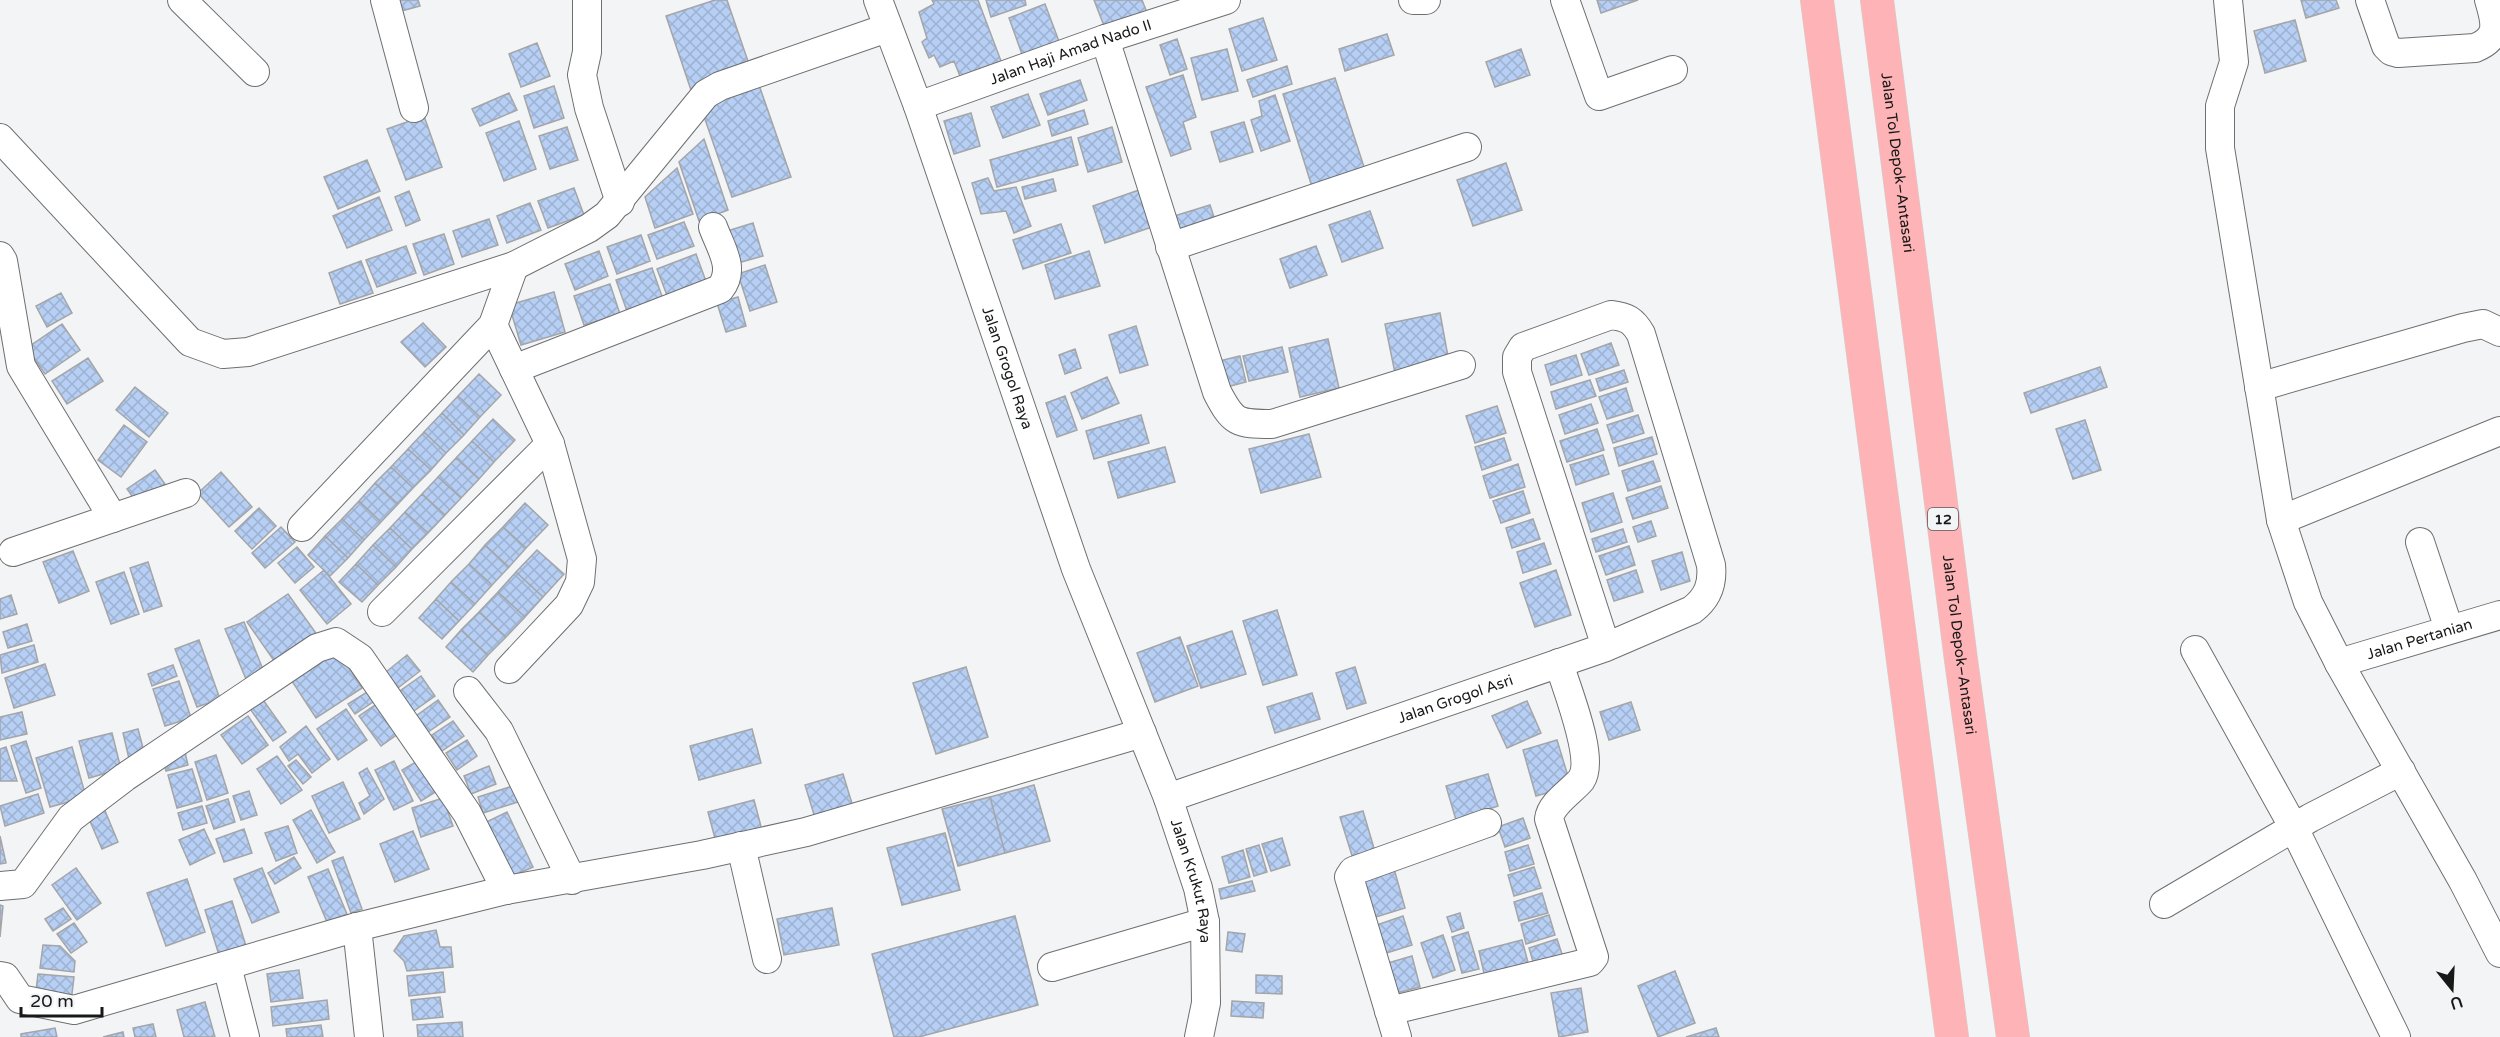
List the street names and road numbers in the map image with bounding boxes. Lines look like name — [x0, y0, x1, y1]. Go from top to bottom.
street label: Jalan Haji Amad Nado II — [987, 16, 1154, 89]
street label: Jalan Tol Depok–Antasari — [1877, 72, 1918, 254]
street label: Jalan Grogol Raya — [978, 304, 1037, 432]
road number: 12 — [1928, 508, 1958, 530]
street label: Jalan Tol Depok–Antasari — [1939, 554, 1980, 736]
street label: Jalan Pertanian — [2364, 615, 2475, 663]
street label: Jalan Grogol Asri — [1395, 671, 1515, 727]
street label: Jalan Krukut Raya — [1167, 817, 1214, 943]

